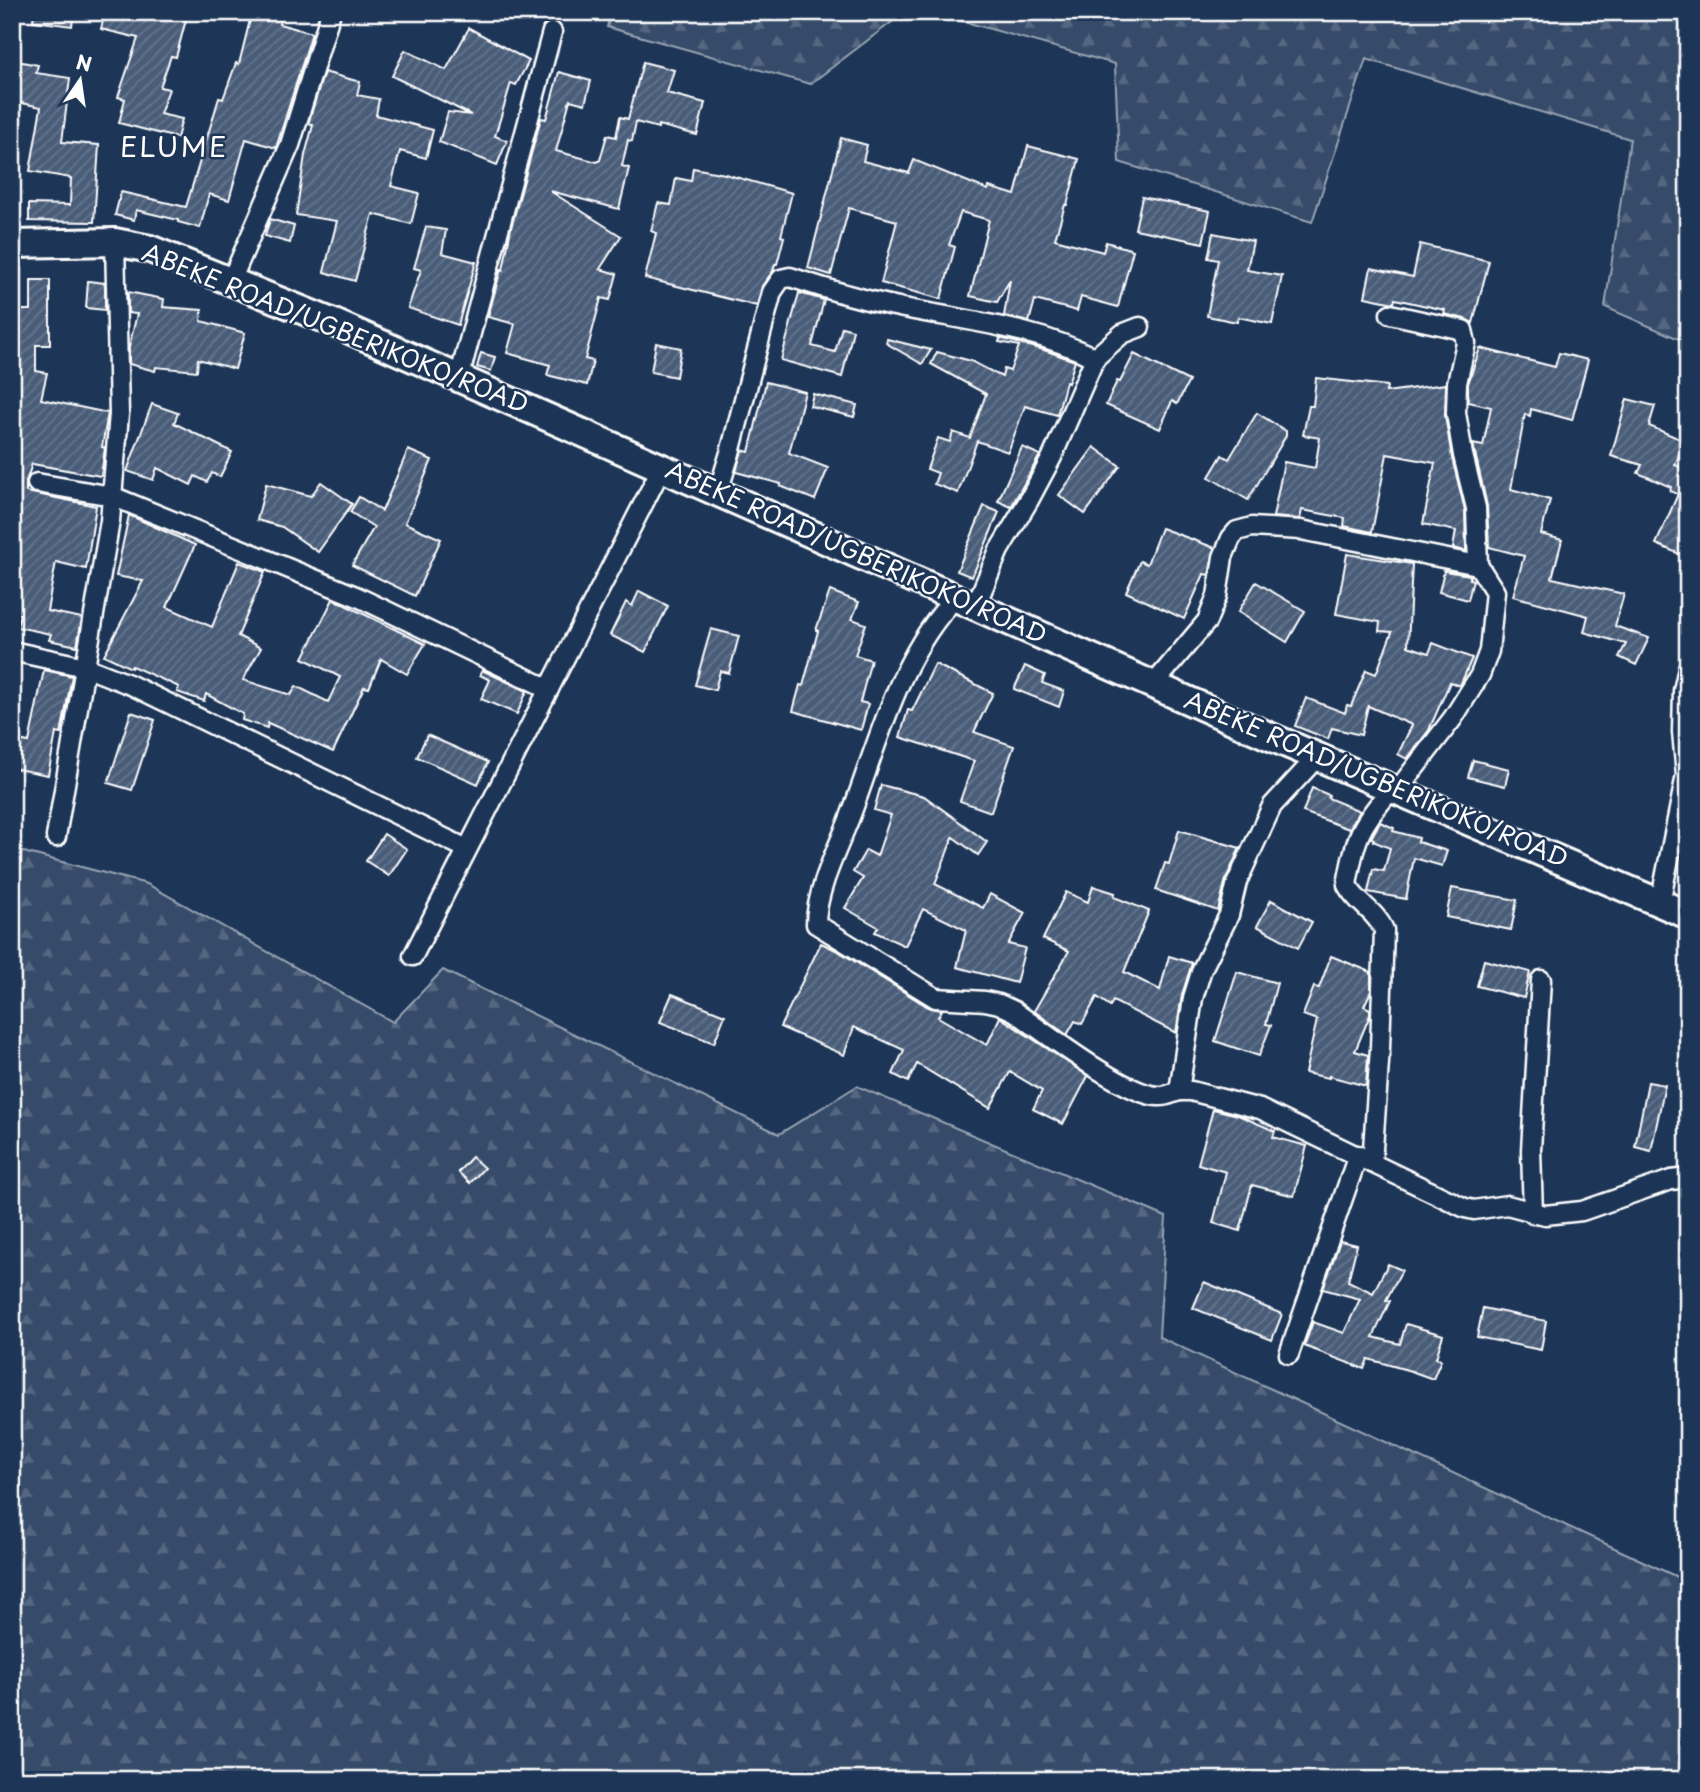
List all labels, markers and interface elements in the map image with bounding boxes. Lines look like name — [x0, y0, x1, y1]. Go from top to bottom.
north arrow — [46, 46, 116, 116]
text: N — [74, 47, 95, 78]
district label: ELUME — [120, 124, 228, 167]
street label: ABEKE ROAD/UGBERIKOKO/ROAD — [137, 233, 534, 421]
street label: ABEKE ROAD/UGBERIKOKO/ROAD — [661, 451, 1053, 652]
street label: ABEKE ROAD/UGBERIKOKO/ROAD — [1179, 681, 1574, 876]

